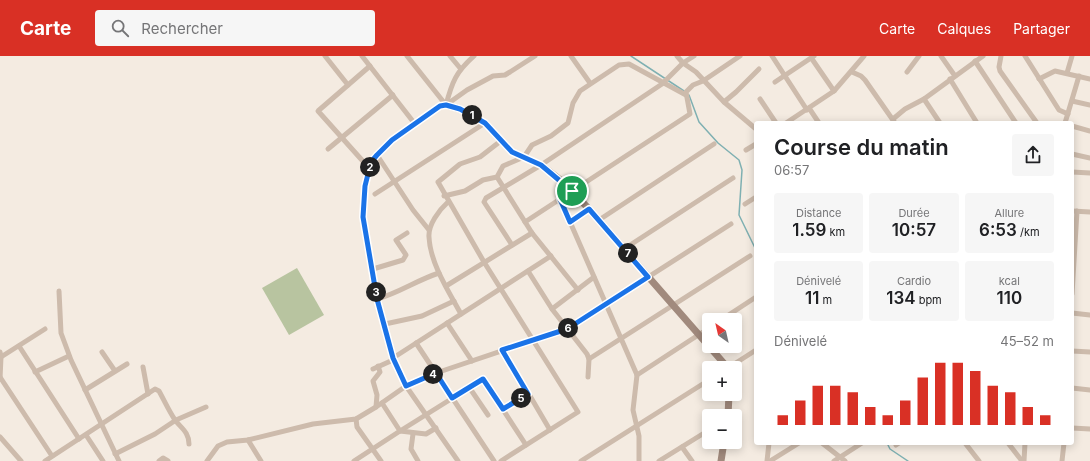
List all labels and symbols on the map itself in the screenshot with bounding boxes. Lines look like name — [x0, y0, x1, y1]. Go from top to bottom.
pin: 1 — [462, 105, 482, 125]
pin: 2 — [360, 157, 380, 177]
pin — [555, 174, 589, 208]
pin: 7 — [618, 243, 638, 263]
pin: 3 — [366, 282, 386, 302]
north arrow — [702, 313, 742, 353]
pin: 6 — [558, 318, 578, 338]
pin: 4 — [423, 364, 443, 384]
pin: 5 — [511, 388, 531, 408]

